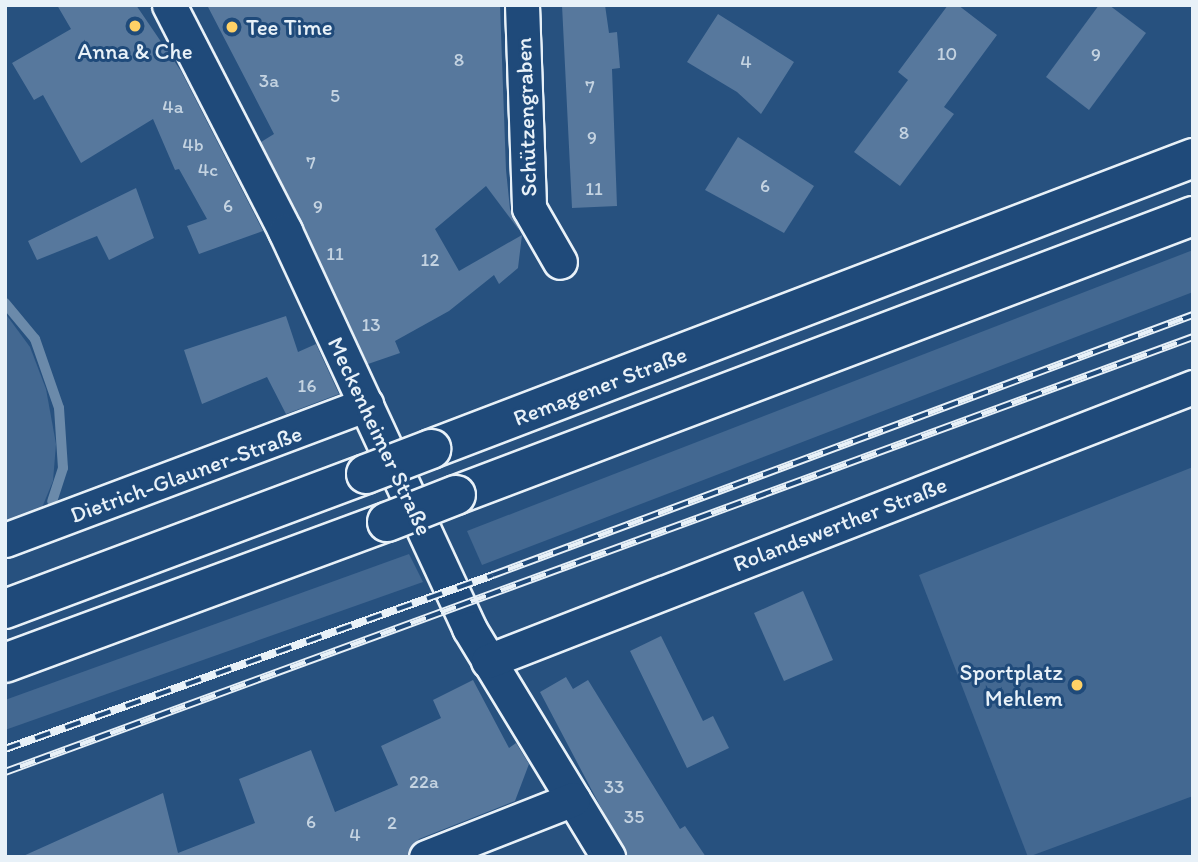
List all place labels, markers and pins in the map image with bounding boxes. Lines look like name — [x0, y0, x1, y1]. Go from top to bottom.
place label: Tee Time — [246, 13, 333, 41]
marker: Anna & Che — [127, 18, 143, 34]
marker: Tee Time — [224, 19, 240, 35]
place label: Anna & Che — [77, 37, 193, 65]
place label: Sportplatz Mehlem — [960, 658, 1063, 712]
marker: Sportplatz Mehlem — [1069, 677, 1085, 693]

